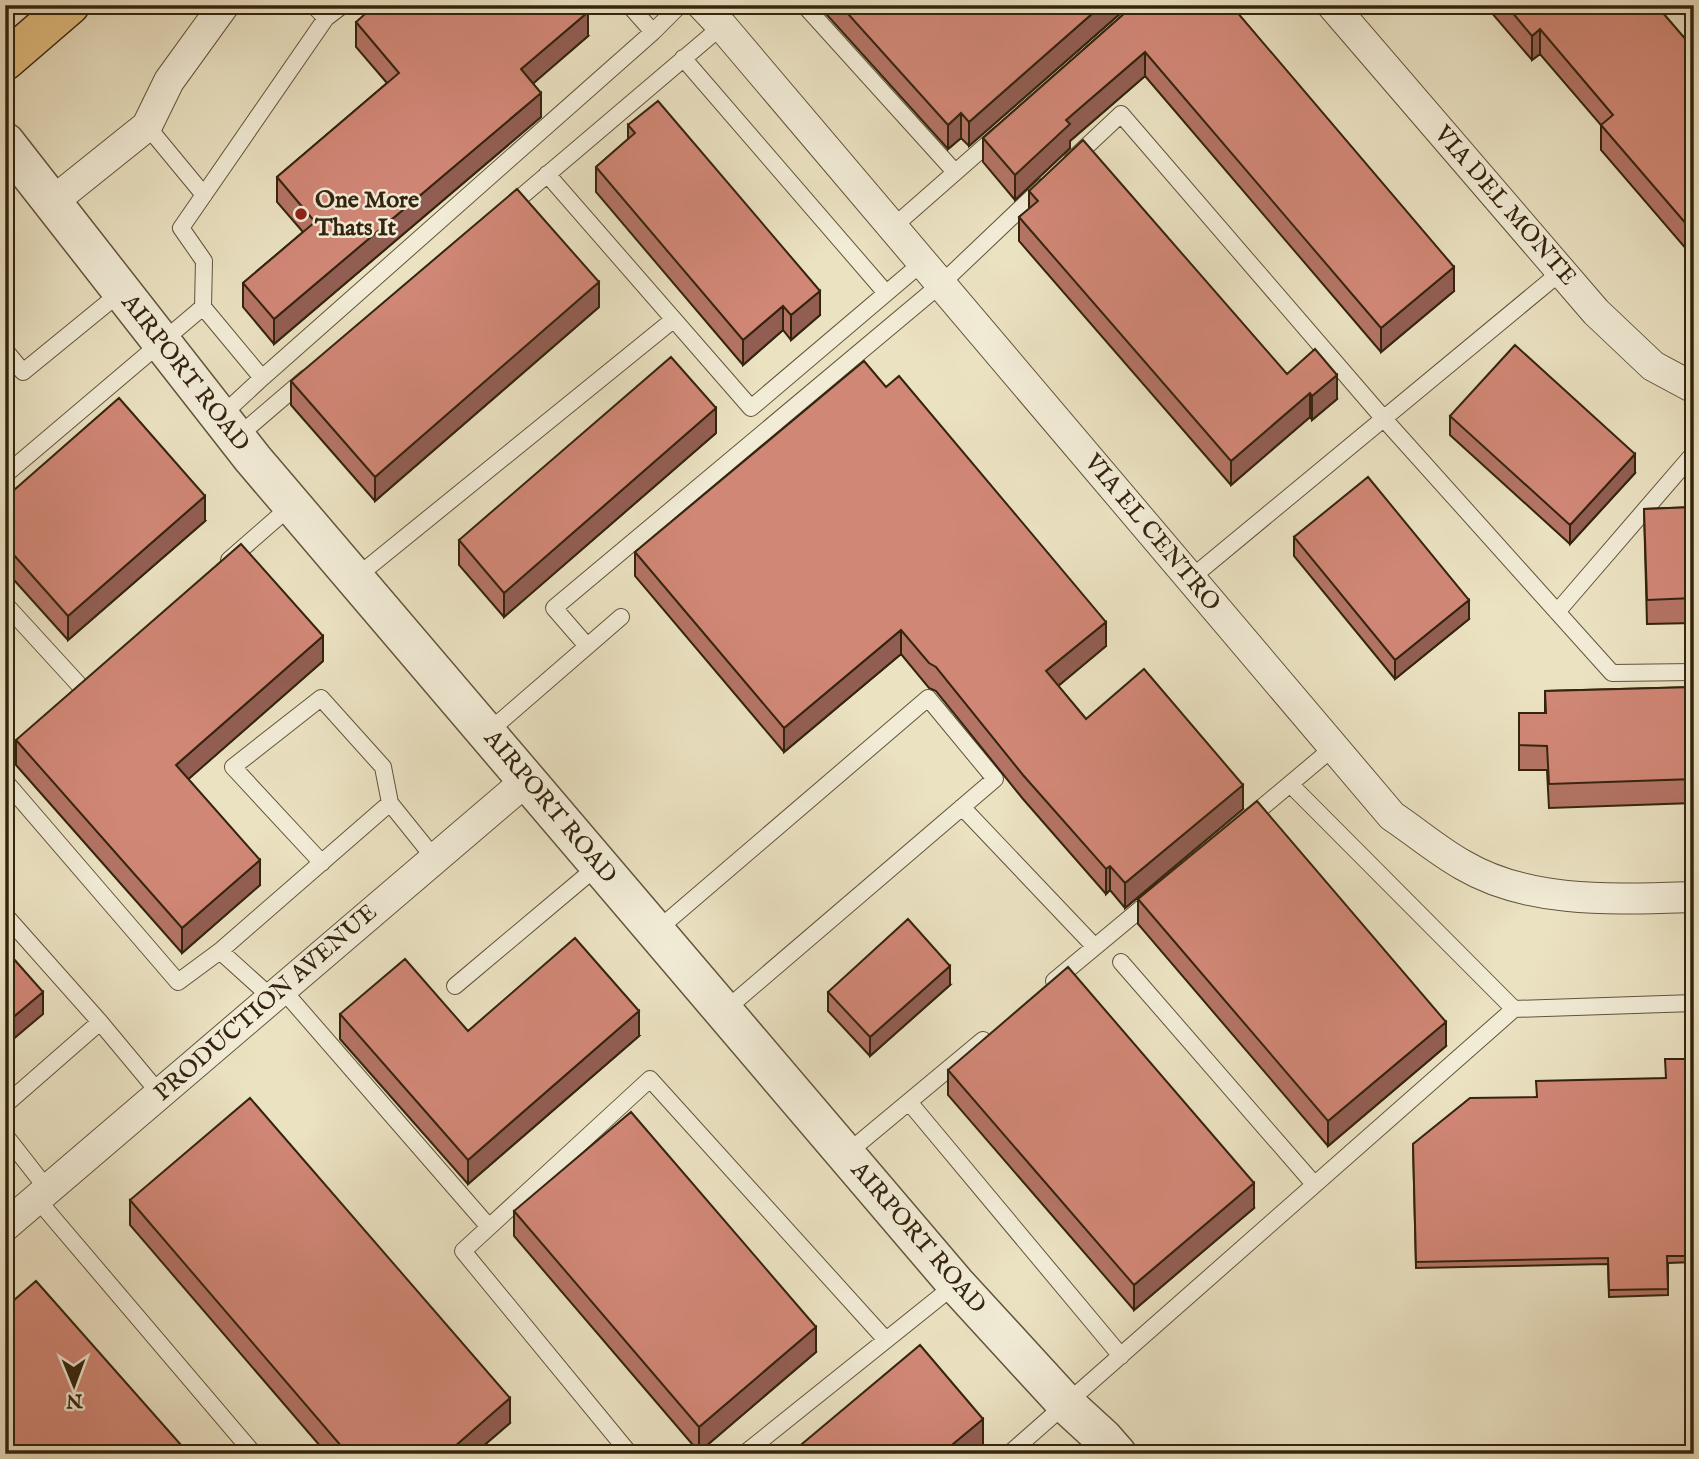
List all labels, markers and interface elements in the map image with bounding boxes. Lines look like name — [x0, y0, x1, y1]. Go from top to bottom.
street label: VIA DEL MONTE — [1426, 119, 1583, 292]
place label: One More Thats It — [314, 185, 419, 244]
marker: One More Thats It — [293, 206, 309, 222]
street label: AIRPORT ROAD — [113, 287, 256, 458]
street label: VIA EL CENTRO — [1076, 447, 1227, 618]
street label: AIRPORT ROAD — [476, 723, 623, 890]
street label: PRODUCTION AVENUE — [148, 898, 384, 1108]
street label: AIRPORT ROAD — [843, 1155, 992, 1320]
north arrow — [38, 1350, 108, 1420]
text: N — [65, 1388, 84, 1412]

